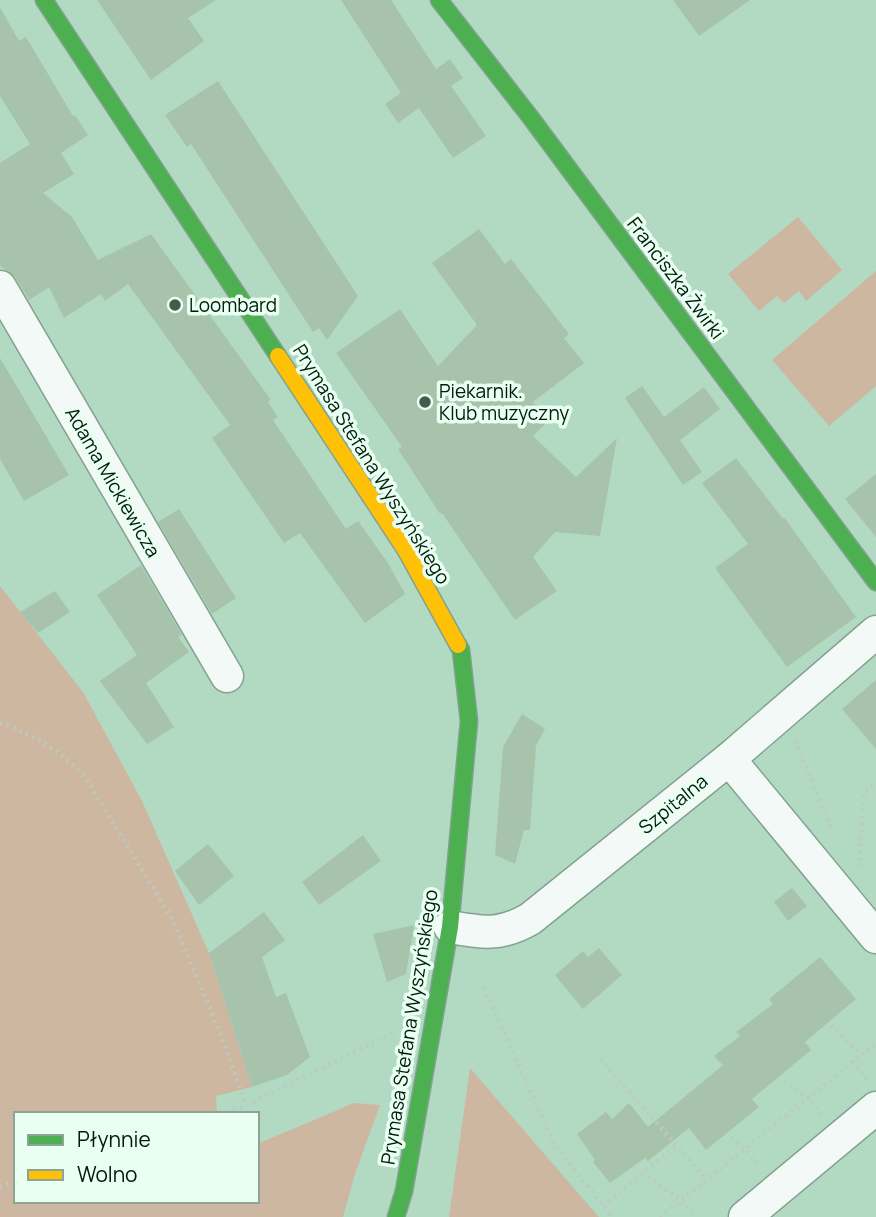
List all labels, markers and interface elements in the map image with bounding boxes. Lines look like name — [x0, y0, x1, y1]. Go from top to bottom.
street label: Franciszka Żwirki — [622, 212, 730, 344]
place label: Loombard — [189, 292, 277, 318]
marker: Loombard — [167, 297, 183, 313]
street label: Prymasa Stefana Wyszyńskiego — [287, 339, 457, 589]
place label: Piekarnik. Klub muzyczny — [439, 378, 569, 426]
marker: Piekarnik. Klub muzyczny — [417, 394, 433, 410]
street label: Adama Mickiewicza — [59, 402, 167, 562]
street label: Szpitalna — [633, 768, 713, 840]
street label: Prymasa Stefana Wyszyńskiego — [374, 888, 444, 1166]
legend — [14, 1112, 259, 1203]
text: Płynnie — [77, 1125, 151, 1153]
text: Wolno — [77, 1160, 138, 1188]

